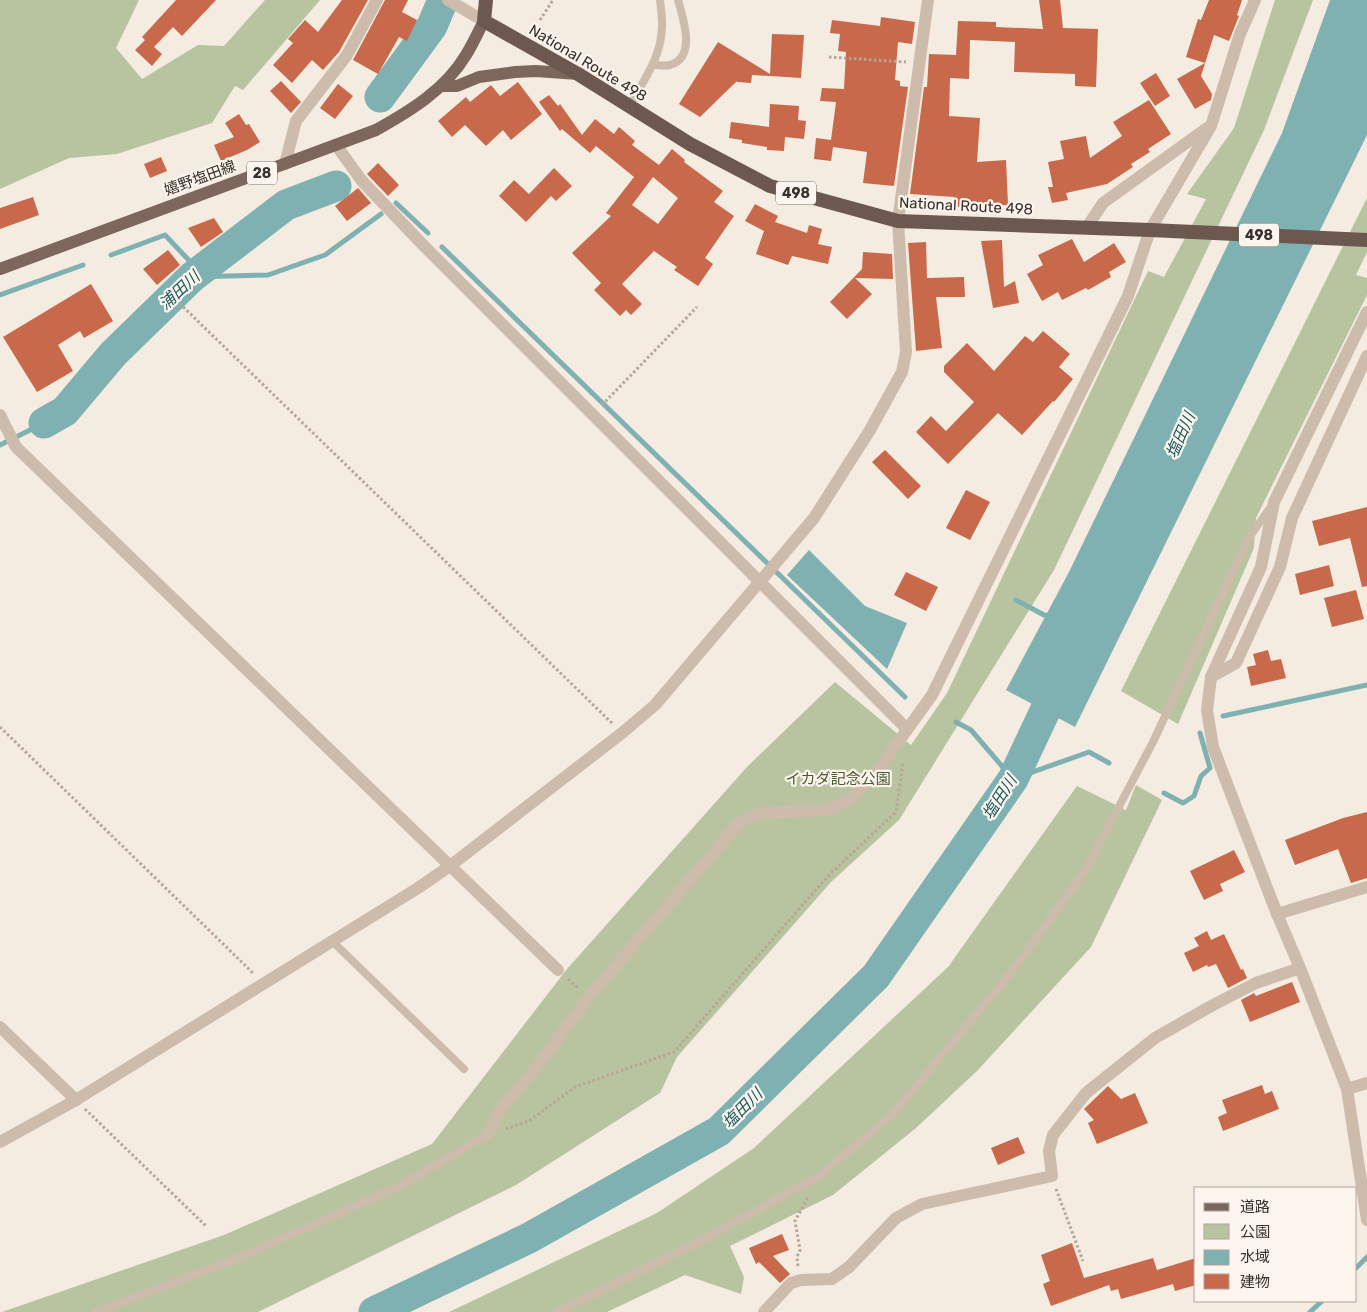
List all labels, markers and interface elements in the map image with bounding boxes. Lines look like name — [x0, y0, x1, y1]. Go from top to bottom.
street label: National Route 498 — [526, 21, 650, 105]
street label: 嬉野塩田線 — [162, 157, 238, 199]
road number: 28 — [247, 162, 277, 184]
road number: 498 — [776, 182, 816, 204]
street label: National Route 498 — [898, 193, 1034, 219]
road number: 498 — [1239, 224, 1279, 246]
water label: 浦田川 — [155, 266, 205, 314]
water label: 塩田川 — [1162, 408, 1200, 461]
park label: イカダ記念公園 — [785, 770, 891, 788]
water label: 塩田川 — [978, 770, 1022, 823]
water label: 塩田川 — [719, 1083, 767, 1132]
legend — [1194, 1187, 1357, 1302]
text: 道路 — [1240, 1198, 1270, 1216]
text: 公園 — [1240, 1223, 1270, 1241]
text: 水域 — [1240, 1248, 1270, 1266]
text: 建物 — [1240, 1273, 1270, 1291]

